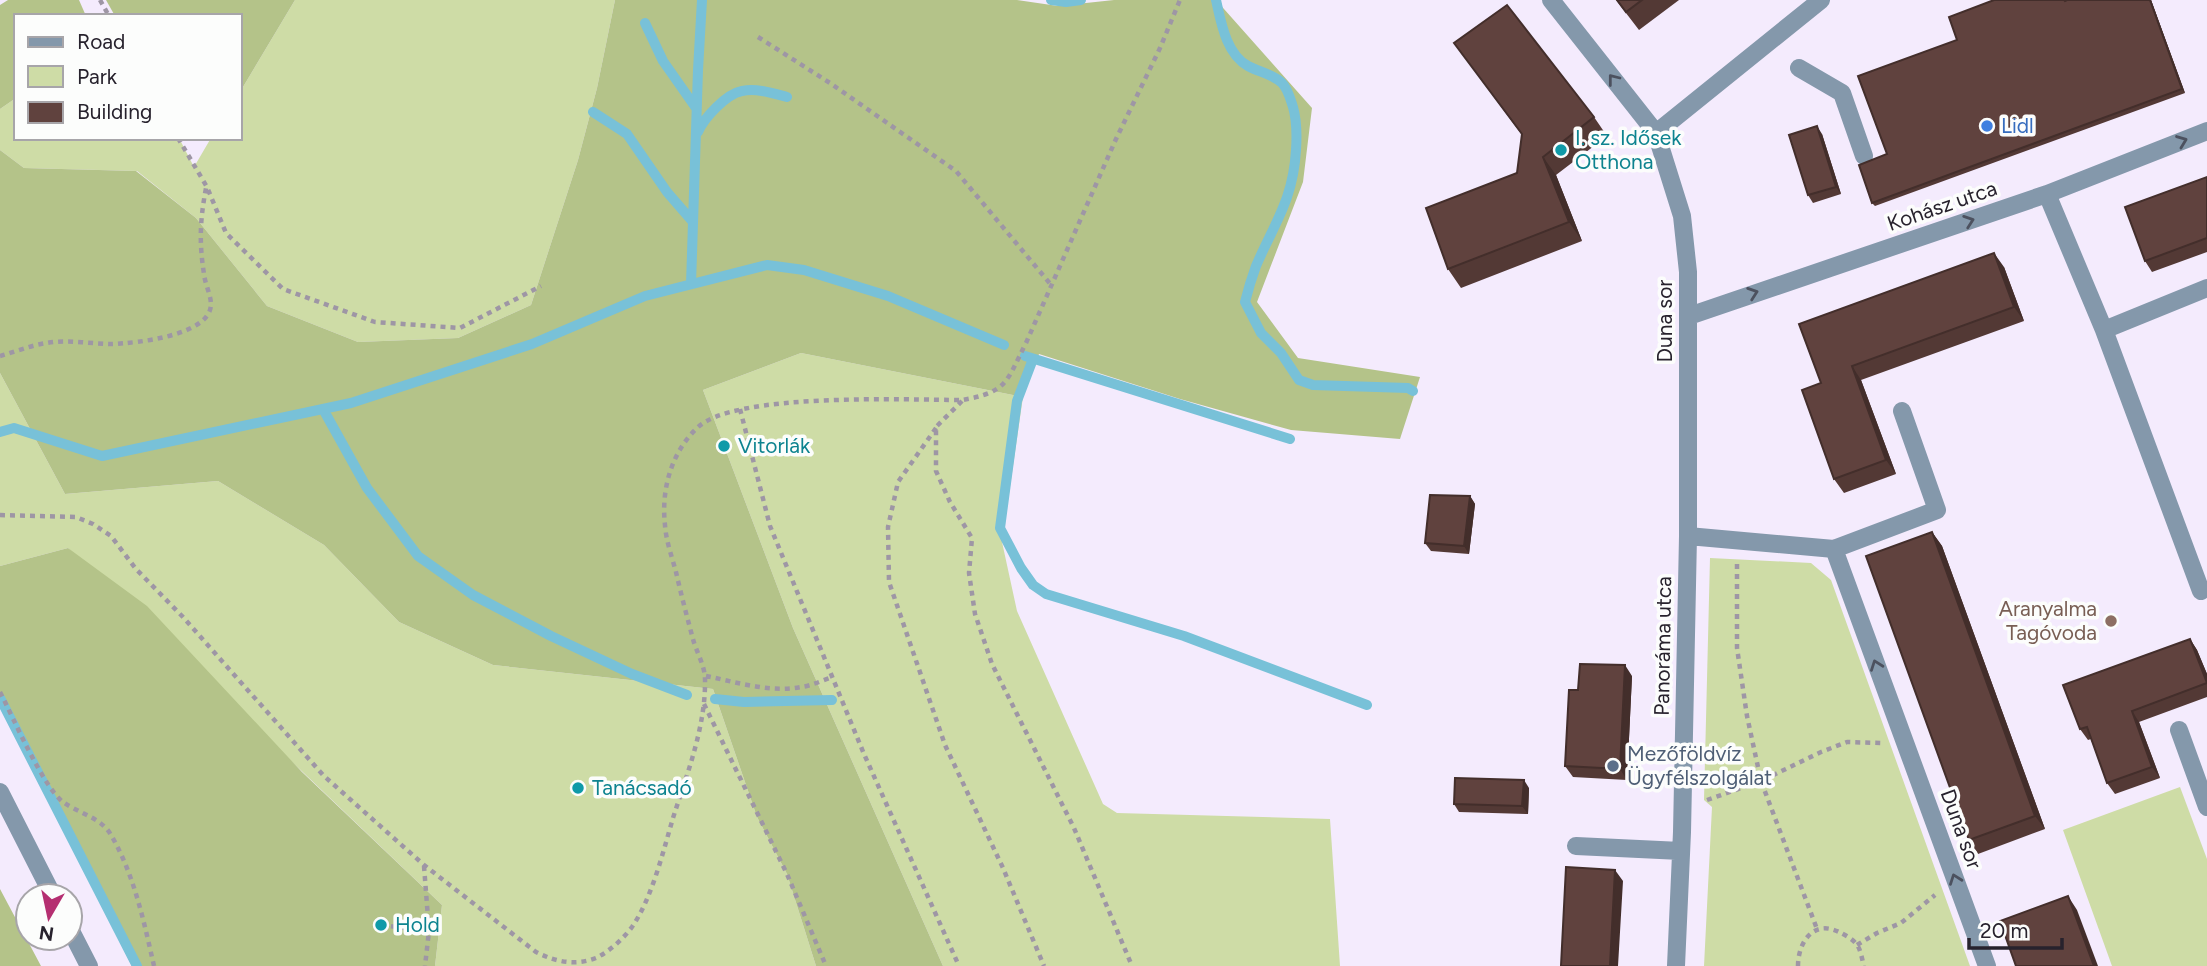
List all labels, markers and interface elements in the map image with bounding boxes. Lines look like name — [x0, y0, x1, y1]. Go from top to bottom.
legend — [14, 14, 242, 140]
text: Road — [77, 29, 125, 54]
text: Park — [77, 64, 118, 89]
one-way arrow — [1609, 75, 1622, 87]
text: Building — [77, 99, 152, 124]
place label: Lidl — [2001, 113, 2034, 138]
marker: Lidl — [1979, 118, 1995, 134]
place label: I. sz. Idősek Otthona — [1575, 125, 1682, 174]
one-way arrow — [2175, 136, 2187, 150]
marker: I. sz. Idősek Otthona — [1553, 142, 1569, 158]
street label: Kohász utca — [1884, 175, 2000, 236]
one-way arrow — [1962, 215, 1974, 229]
street label: Duna sor — [1652, 280, 1677, 362]
one-way arrow — [1747, 287, 1759, 302]
place label: Vitorlák — [738, 433, 811, 458]
marker: Vitorlák — [716, 438, 732, 454]
street label: Panoráma utca — [1649, 576, 1676, 716]
place label: Aranyalma Tagóvoda — [1999, 596, 2097, 645]
marker: Aranyalma Tagóvoda — [2103, 613, 2119, 629]
one-way arrow — [1871, 660, 1885, 672]
place label: Mezőföldvíz Ügyfélszolgálat — [1627, 741, 1772, 790]
marker: Mezőföldvíz Ügyfélszolgálat — [1605, 758, 1621, 774]
place label: Tanácsadó — [592, 775, 692, 800]
marker: Tanácsadó — [570, 780, 586, 796]
street label: Duna sor — [1936, 786, 1987, 872]
one-way arrow — [1949, 873, 1963, 885]
north arrow — [14, 882, 84, 952]
scale bar — [1969, 906, 2062, 950]
place label: Hold — [395, 912, 440, 937]
marker: Hold — [373, 917, 389, 933]
text: 20 m — [1980, 918, 2028, 943]
text: N — [37, 921, 55, 946]

